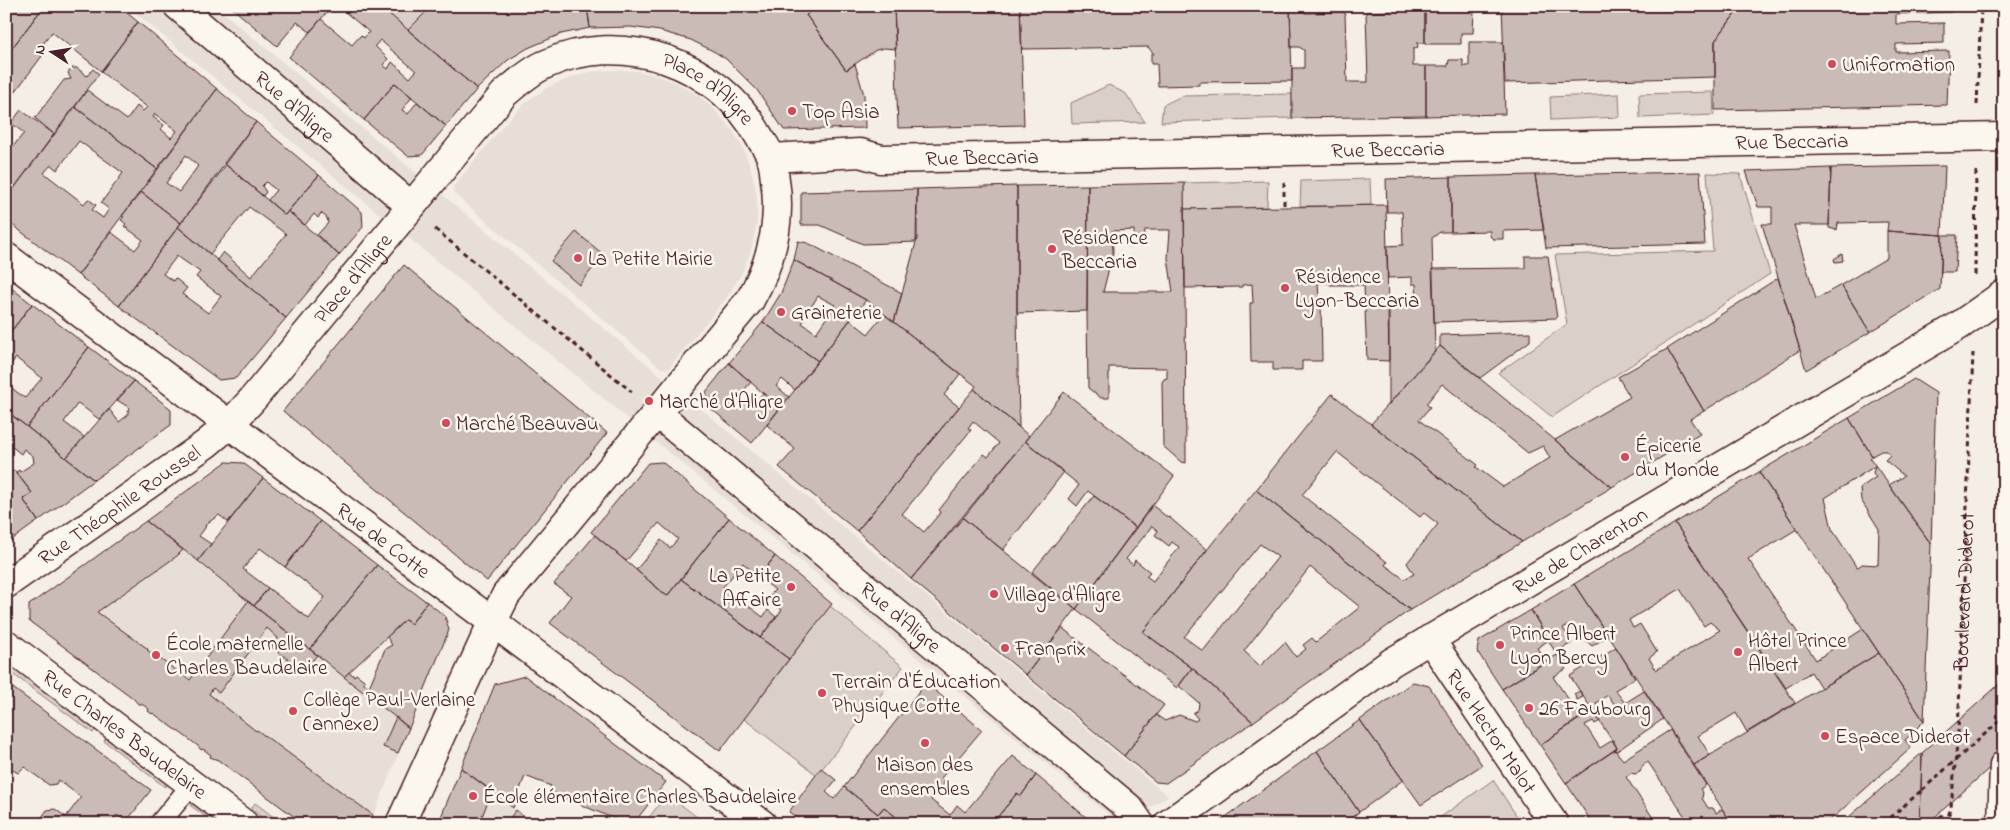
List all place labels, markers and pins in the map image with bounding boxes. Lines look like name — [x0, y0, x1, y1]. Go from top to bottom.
place label: Uniformation — [1842, 51, 1955, 81]
marker: Uniformation — [1826, 58, 1838, 70]
place label: Top Asia — [802, 98, 880, 128]
marker: Top Asia — [786, 105, 798, 117]
place label: Résidence Beccaria — [1061, 224, 1148, 278]
marker: Résidence Beccaria — [1046, 243, 1058, 255]
place label: La Petite Mairie — [588, 245, 713, 275]
marker: La Petite Mairie — [572, 252, 584, 264]
place label: Résidence Lyon-Beccaria — [1295, 263, 1419, 319]
marker: Résidence Lyon-Beccaria — [1279, 282, 1291, 294]
place label: Graineterie — [791, 299, 882, 329]
marker: Graineterie — [775, 306, 787, 318]
place label: Marché d'Aligre — [659, 388, 784, 420]
marker: Marché d'Aligre — [643, 395, 655, 407]
place label: Marché Beauvau — [456, 410, 599, 440]
marker: Marché Beauvau — [440, 417, 452, 429]
place label: Épicerie du Monde — [1635, 432, 1720, 486]
marker: Épicerie du Monde — [1619, 451, 1631, 463]
place label: La Petite Affaire — [709, 562, 782, 616]
marker: La Petite Affaire — [785, 581, 797, 593]
place label: Village d'Aligre — [1003, 581, 1121, 613]
marker: Village d'Aligre — [988, 588, 1000, 600]
place label: Prince Albert Lyon Bercy — [1510, 620, 1616, 676]
place label: Hôtel Prince Albert — [1748, 627, 1847, 681]
place label: École maternelle Charles Baudelaire — [166, 630, 328, 684]
place label: Franprix — [1014, 635, 1086, 665]
marker: Prince Albert Lyon Bercy — [1494, 639, 1506, 651]
marker: Franprix — [999, 642, 1011, 654]
marker: Hôtel Prince Albert — [1732, 646, 1744, 658]
marker: École maternelle Charles Baudelaire — [150, 649, 162, 661]
place label: Terrain d'Éducation Physique Cotte — [832, 668, 1000, 724]
place label: Collège Paul-Verlaine (annexe) — [303, 686, 476, 740]
marker: Terrain d'Éducation Physique Cotte — [816, 687, 828, 699]
place label: 26 Faubourg — [1539, 695, 1651, 727]
marker: 26 Faubourg — [1523, 702, 1535, 714]
marker: Collège Paul-Verlaine (annexe) — [287, 705, 299, 717]
place label: Espace Diderot — [1835, 723, 1970, 753]
marker: Espace Diderot — [1819, 730, 1831, 742]
marker: Maison des ensembles — [919, 737, 931, 749]
place label: Maison des ensembles — [877, 751, 973, 805]
place label: École élémentaire Charles Baudelaire — [483, 783, 797, 813]
marker: École élémentaire Charles Baudelaire — [467, 790, 479, 802]

